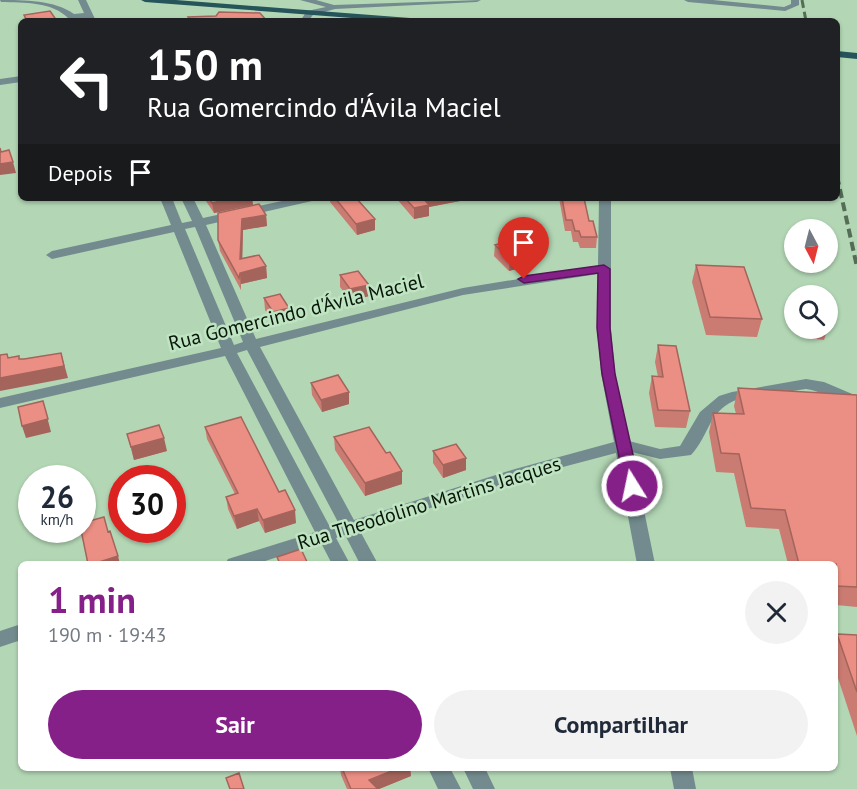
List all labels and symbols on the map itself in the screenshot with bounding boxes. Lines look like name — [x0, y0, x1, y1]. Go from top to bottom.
pin — [498, 217, 549, 279]
north arrow — [784, 219, 838, 273]
street label: Rua Gomercindo d'Ávila Maciel — [166, 268, 426, 356]
street label: Rua Theodolino Martins Jacques — [294, 451, 564, 555]
position arrow — [600, 454, 664, 518]
speed limit sign: 30 — [108, 465, 186, 543]

